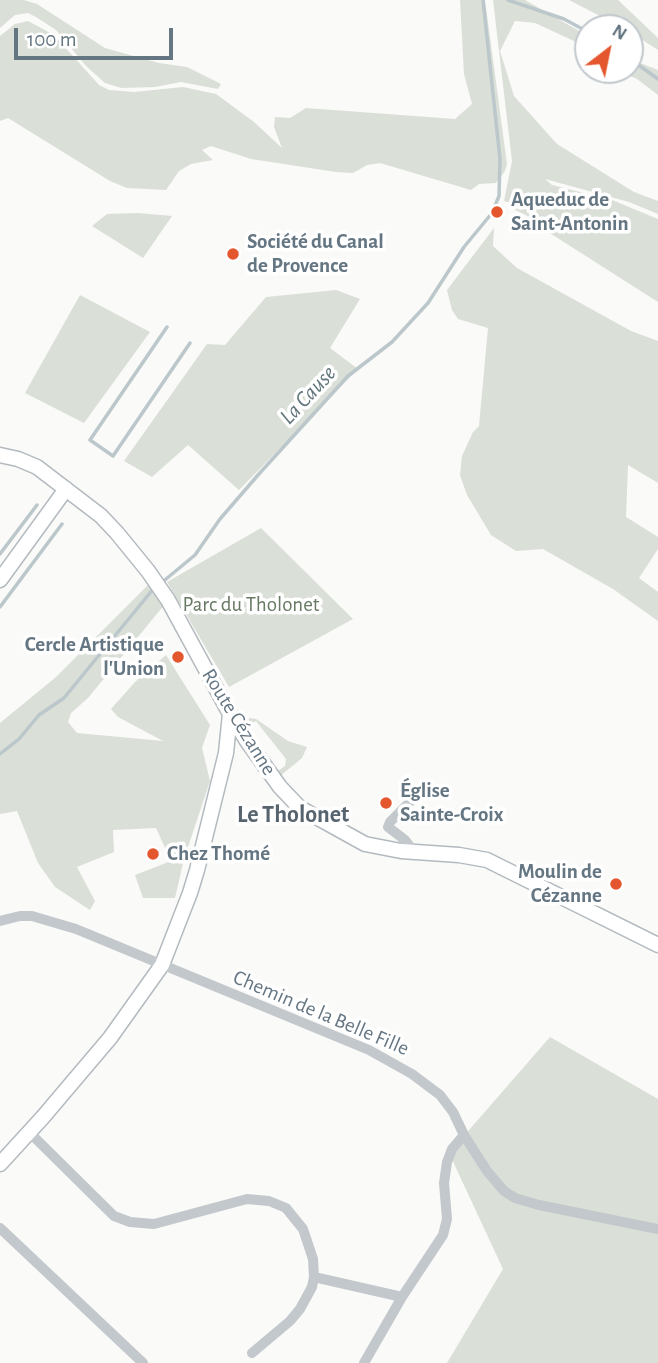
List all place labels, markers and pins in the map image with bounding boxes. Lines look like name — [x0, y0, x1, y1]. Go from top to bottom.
place label: Aqueduc de Saint-Antonin — [511, 187, 629, 237]
marker: Aqueduc de Saint-Antonin — [489, 204, 505, 220]
place label: Société du Canal de Provence — [247, 229, 384, 279]
marker: Société du Canal de Provence — [225, 246, 241, 262]
place label: Cercle Artistique l'Union — [25, 632, 164, 682]
marker: Cercle Artistique l'Union — [170, 649, 186, 665]
place label: Église Sainte-Croix — [400, 778, 503, 828]
marker: Église Sainte-Croix — [378, 795, 394, 811]
place label: Chez Thomé — [167, 841, 270, 867]
marker: Chez Thomé — [145, 846, 161, 862]
place label: Moulin de Cézanne — [518, 859, 602, 909]
marker: Moulin de Cézanne — [608, 876, 624, 892]

